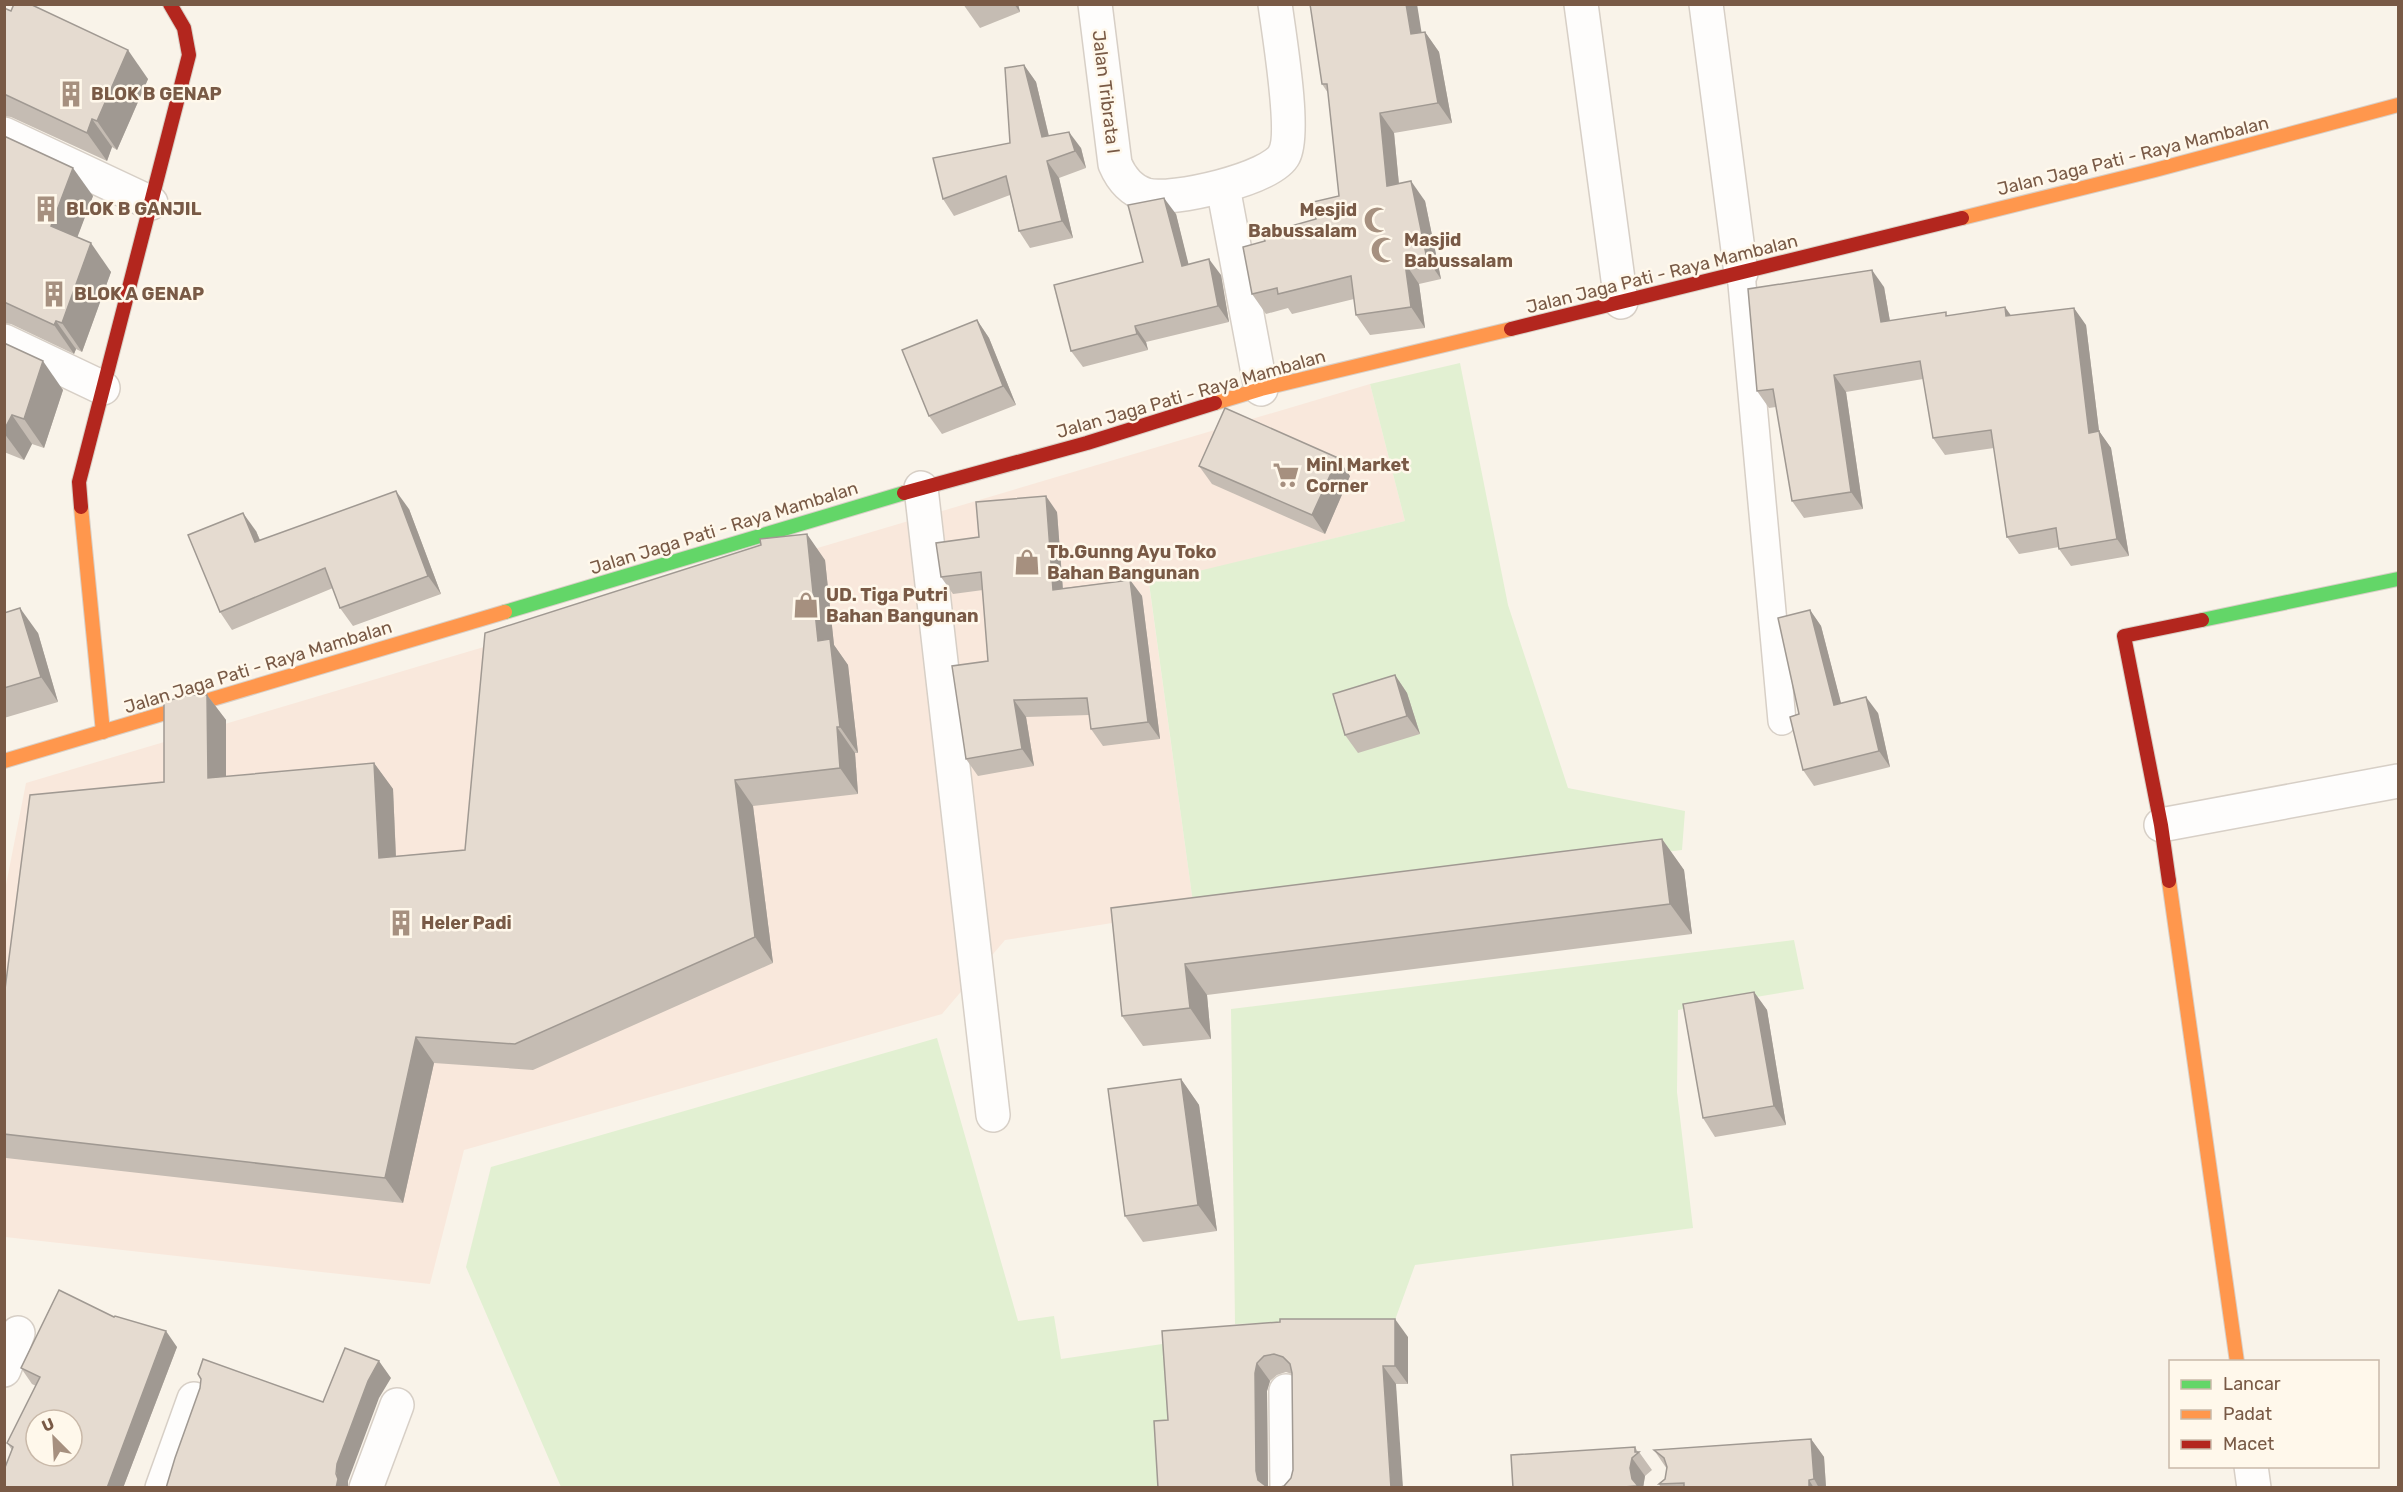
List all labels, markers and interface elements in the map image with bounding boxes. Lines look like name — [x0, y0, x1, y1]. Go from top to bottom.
street label: Jalan Tribrata I — [1088, 29, 1124, 155]
building icon: BLOK B GENAP — [56, 79, 86, 109]
place label: BLOK B GENAP — [91, 83, 222, 105]
street label: Jalan Jaga Pati - Raya Mambalan — [1995, 112, 2271, 200]
building icon: BLOK B GANJIL — [31, 194, 61, 224]
place label: BLOK B GANJIL — [66, 198, 202, 220]
place label: Mesjid Babussalam — [1248, 199, 1357, 242]
mosque icon: Mesjid Babussalam — [1362, 205, 1392, 235]
place label: Masjid Babussalam — [1404, 229, 1513, 272]
street label: Jalan Jaga Pati - Raya Mambalan — [1524, 230, 1800, 318]
mosque icon: Masjid Babussalam — [1369, 235, 1399, 265]
building icon: BLOK A GENAP — [39, 279, 69, 309]
place label: BLOK A GENAP — [74, 283, 204, 305]
street label: Jalan Jaga Pati - Raya Mambalan — [1054, 345, 1328, 443]
place label: Minl Market Corner — [1306, 454, 1410, 497]
supermarket icon: Minl Market Corner — [1271, 460, 1301, 490]
street label: Jalan Jaga Pati - Raya Mambalan — [587, 477, 861, 579]
place label: Tb.Gunng Ayu Toko Bahan Bangunan — [1047, 541, 1217, 584]
shop icon: Tb.Gunng Ayu Toko Bahan Bangunan — [1012, 547, 1042, 577]
place label: UD. Tiga Putri Bahan Bangunan — [826, 584, 979, 627]
shop icon: UD. Tiga Putri Bahan Bangunan — [791, 590, 821, 620]
street label: Jalan Jaga Pati - Raya Mambalan — [121, 616, 395, 718]
building icon: Heler Padi — [386, 908, 416, 938]
place label: Heler Padi — [421, 912, 512, 934]
legend — [2169, 1360, 2379, 1468]
text: Lancar — [2223, 1373, 2281, 1395]
text: Padat — [2223, 1403, 2272, 1425]
north arrow — [24, 1408, 84, 1468]
text: U — [39, 1414, 57, 1436]
text: Macet — [2223, 1433, 2274, 1455]

